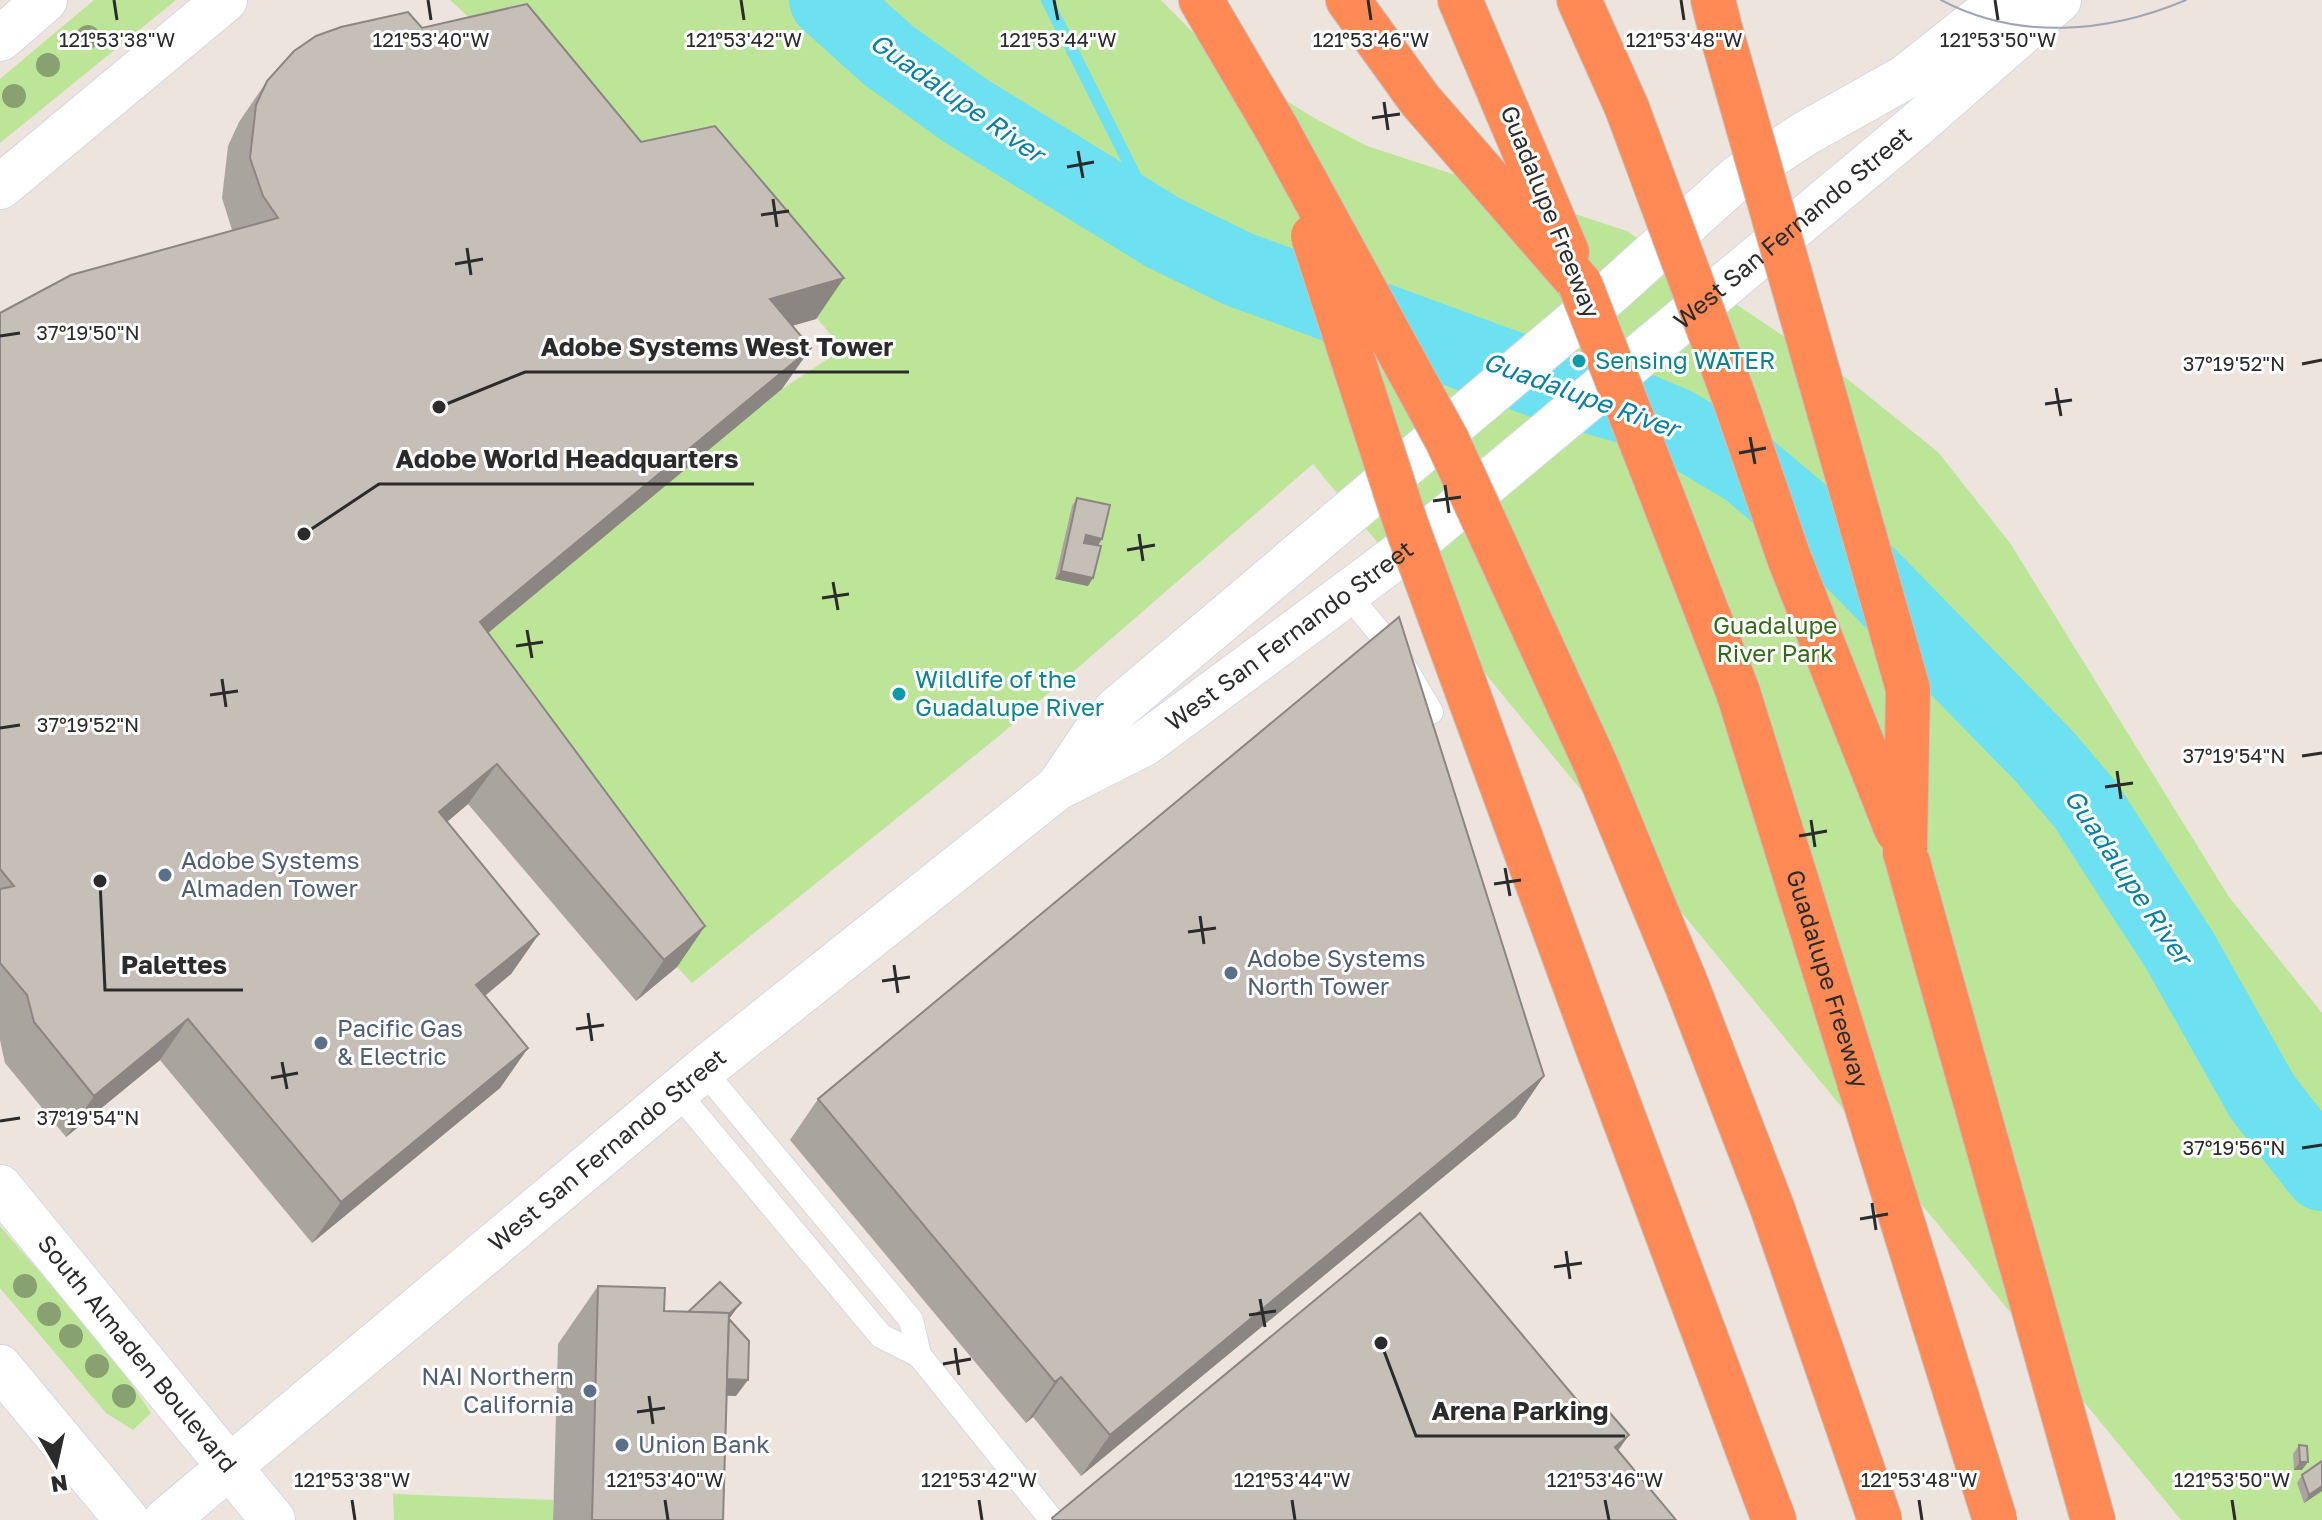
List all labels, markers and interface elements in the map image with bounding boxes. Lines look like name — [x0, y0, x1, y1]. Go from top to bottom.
water label: Guadalupe River — [864, 26, 1053, 171]
text: 121°53'38"W — [59, 27, 175, 51]
text: 121°53'40"W — [373, 27, 489, 51]
text: 121°53'42"W — [686, 27, 802, 51]
text: 121°53'44"W — [1000, 27, 1116, 51]
text: 121°53'46"W — [1313, 27, 1429, 51]
text: 121°53'48"W — [1626, 27, 1742, 51]
text: 121°53'50"W — [1940, 27, 2056, 51]
street label: Guadalupe Freeway — [1495, 101, 1607, 322]
street label: West San Fernando Street — [1667, 119, 1917, 334]
text: 37°19'50"N — [36, 320, 140, 344]
callout: Adobe Systems West Tower — [525, 322, 909, 372]
text: Adobe Systems West Tower — [541, 331, 893, 362]
water label: Guadalupe River — [1480, 345, 1686, 445]
place label: Sensing WATER — [1595, 345, 1775, 374]
text: 37°19'52"N — [2183, 351, 2285, 375]
marker: Sensing WATER — [1570, 352, 1588, 370]
callout: Adobe World Headquarters — [379, 434, 754, 484]
text: Adobe World Headquarters — [396, 443, 738, 474]
street label: West San Fernando Street — [1159, 534, 1418, 736]
park label: Guadalupe River Park — [1713, 610, 1837, 667]
place label: Wildlife of the Guadalupe River — [915, 664, 1104, 721]
marker: Wildlife of the Guadalupe River — [890, 685, 908, 703]
text: 37°19'52"N — [37, 712, 139, 736]
text: 37°19'54"N — [2182, 743, 2286, 767]
water label: Guadalupe River — [2058, 783, 2201, 974]
place label: Adobe Systems Almaden Tower — [181, 845, 359, 902]
marker: Adobe Systems Almaden Tower — [156, 866, 174, 884]
street label: Guadalupe Freeway — [1781, 866, 1876, 1091]
callout: Palettes — [105, 940, 243, 990]
place label: Adobe Systems North Tower — [1247, 943, 1425, 1000]
text: Palettes — [121, 949, 227, 980]
marker: Adobe Systems North Tower — [1222, 964, 1240, 982]
place label: Pacific Gas & Electric — [337, 1013, 463, 1070]
marker: Pacific Gas & Electric — [312, 1034, 330, 1052]
street label: West San Fernando Street — [482, 1041, 731, 1257]
text: 37°19'54"N — [36, 1105, 140, 1129]
text: 37°19'56"N — [2183, 1135, 2286, 1159]
street label: South Almaden Boulevard — [32, 1229, 244, 1478]
place label: NAI Northern California — [421, 1361, 574, 1418]
marker: NAI Northern California — [581, 1382, 599, 1400]
callout: Arena Parking — [1416, 1386, 1625, 1436]
text: Arena Parking — [1431, 1395, 1609, 1426]
north arrow — [16, 1424, 96, 1504]
place label: Union Bank — [638, 1429, 770, 1458]
marker: Union Bank — [613, 1436, 631, 1454]
text: 121°53'38"W — [294, 1467, 410, 1491]
text: 121°53'40"W — [607, 1467, 723, 1491]
text: 121°53'42"W — [921, 1467, 1037, 1491]
text: 121°53'44"W — [1234, 1467, 1350, 1491]
text: 121°53'46"W — [1547, 1467, 1663, 1491]
text: 121°53'48"W — [1861, 1467, 1977, 1491]
text: 121°53'50"W — [2174, 1467, 2290, 1491]
text: N — [49, 1470, 70, 1499]

